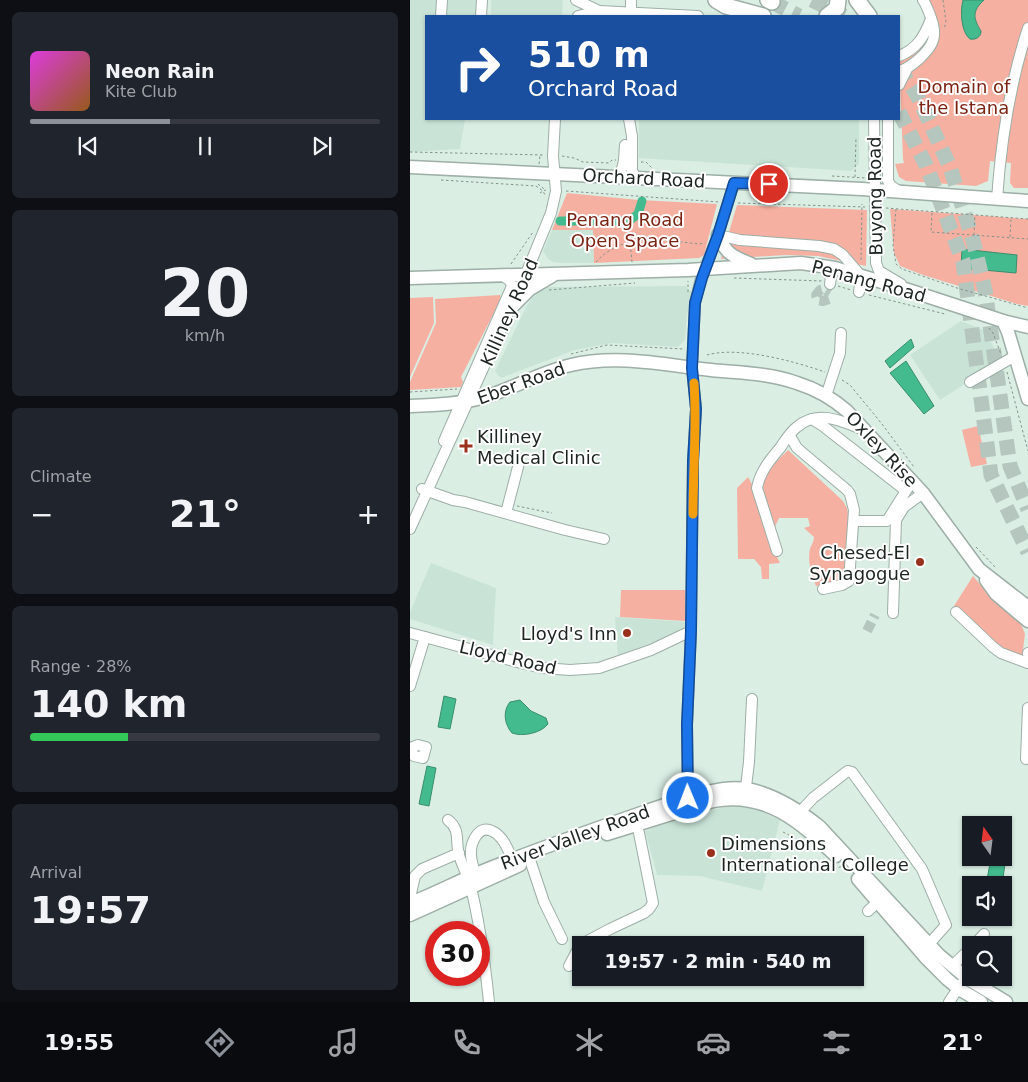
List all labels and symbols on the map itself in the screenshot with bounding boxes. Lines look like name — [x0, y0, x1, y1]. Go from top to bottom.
park label: Domain of the Istana — [918, 76, 1011, 118]
street label: Buyong Road — [863, 136, 887, 256]
pin — [748, 163, 790, 205]
street label: Orchard Road — [582, 164, 706, 192]
park label: Penang Road Open Space — [566, 209, 684, 251]
street label: Killiney Road — [476, 255, 542, 369]
street label: Penang Road — [810, 256, 928, 306]
street label: Eber Road — [474, 357, 568, 409]
street label: Oxley Rise — [842, 407, 922, 491]
place label: Killiney Medical Clinic — [477, 426, 601, 468]
marker: Killiney Medical Clinic — [459, 439, 473, 453]
place label: Chesed-El Synagogue — [809, 542, 910, 584]
marker: Chesed-El Synagogue — [914, 556, 926, 568]
place label: Lloyd's Inn — [521, 623, 617, 644]
marker: Lloyd's Inn — [621, 627, 633, 639]
street label: Lloyd Road — [457, 636, 559, 678]
position arrow — [661, 771, 713, 823]
street label: River Valley Road — [498, 800, 652, 874]
north arrow — [962, 816, 1012, 866]
place label: Dimensions International College — [721, 833, 909, 875]
marker: Dimensions International College — [705, 847, 717, 859]
speed limit sign: 30 — [425, 921, 490, 986]

